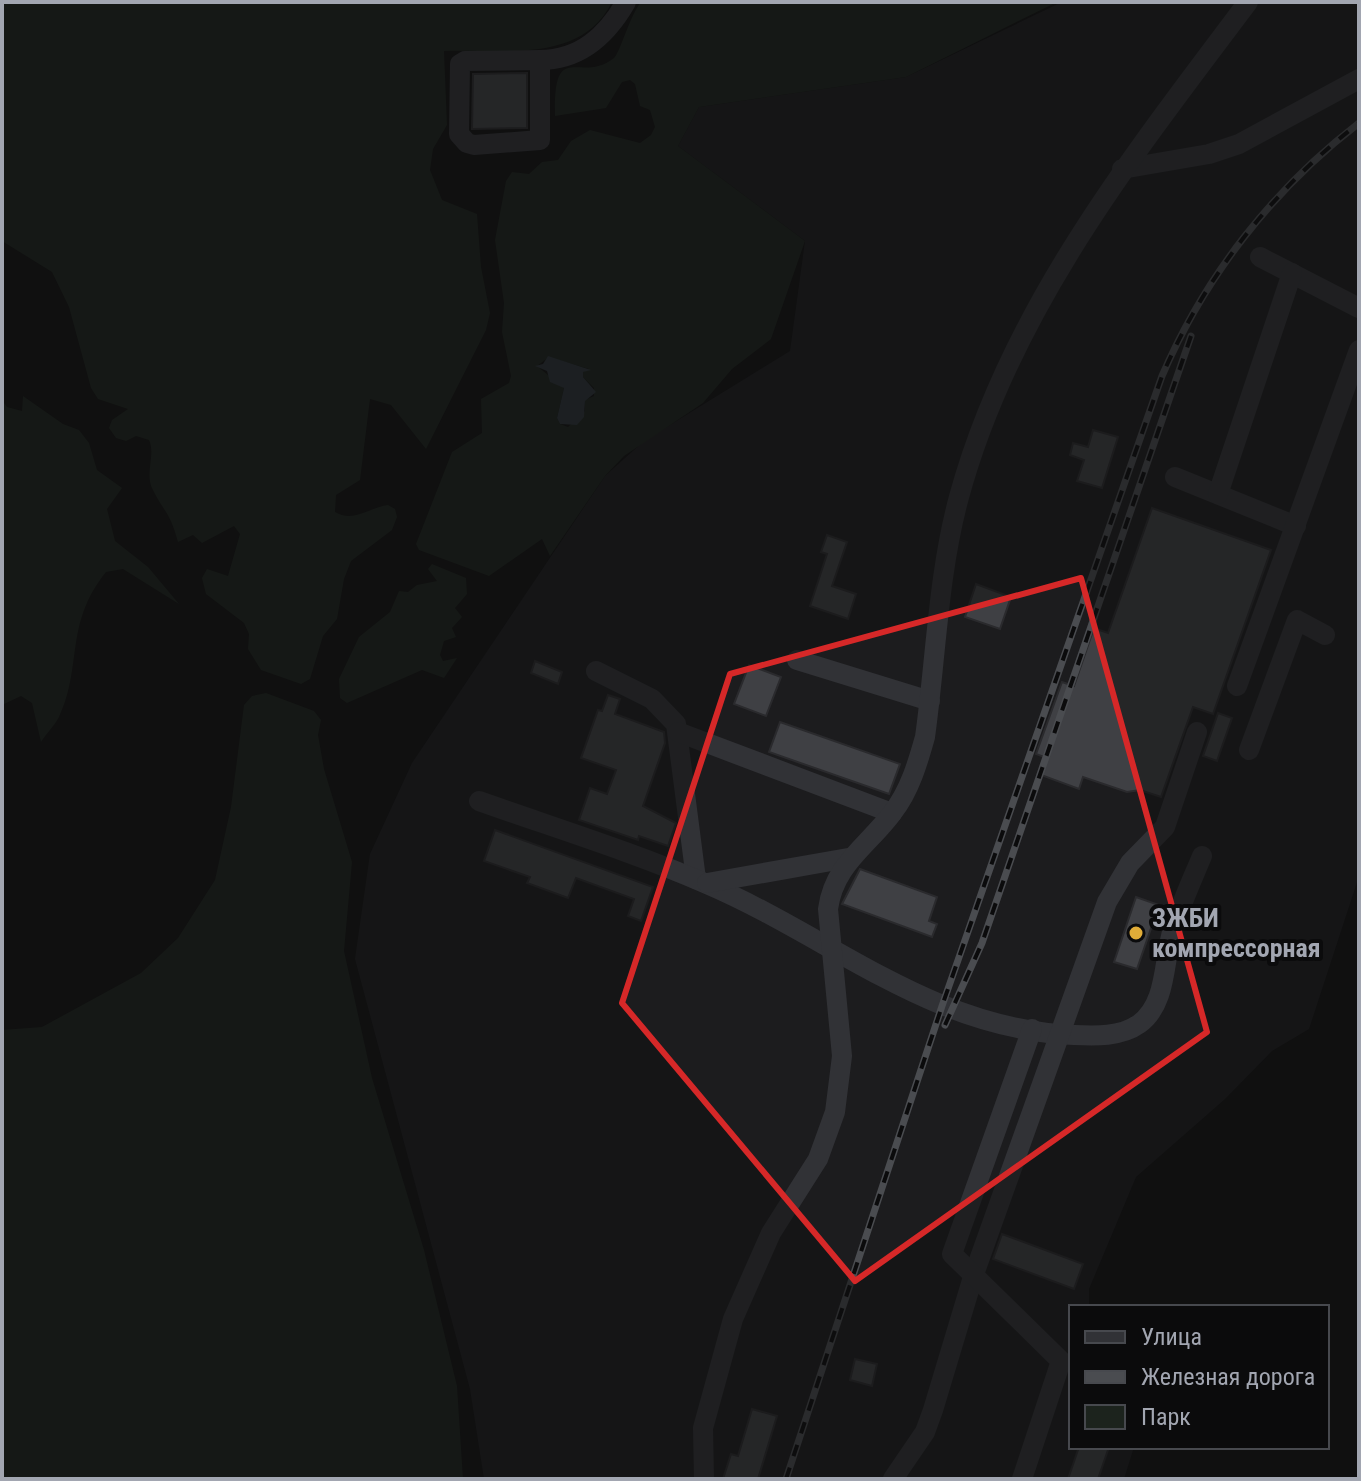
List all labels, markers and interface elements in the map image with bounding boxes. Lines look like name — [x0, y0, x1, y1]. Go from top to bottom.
place label: ЗЖБИ компрессорная — [1152, 903, 1321, 963]
marker: ЗЖБИ компрессорная — [1127, 924, 1145, 942]
legend — [1069, 1305, 1329, 1449]
text: Улица — [1141, 1323, 1202, 1351]
text: Железная дорога — [1141, 1363, 1315, 1391]
text: Парк — [1141, 1403, 1191, 1431]

